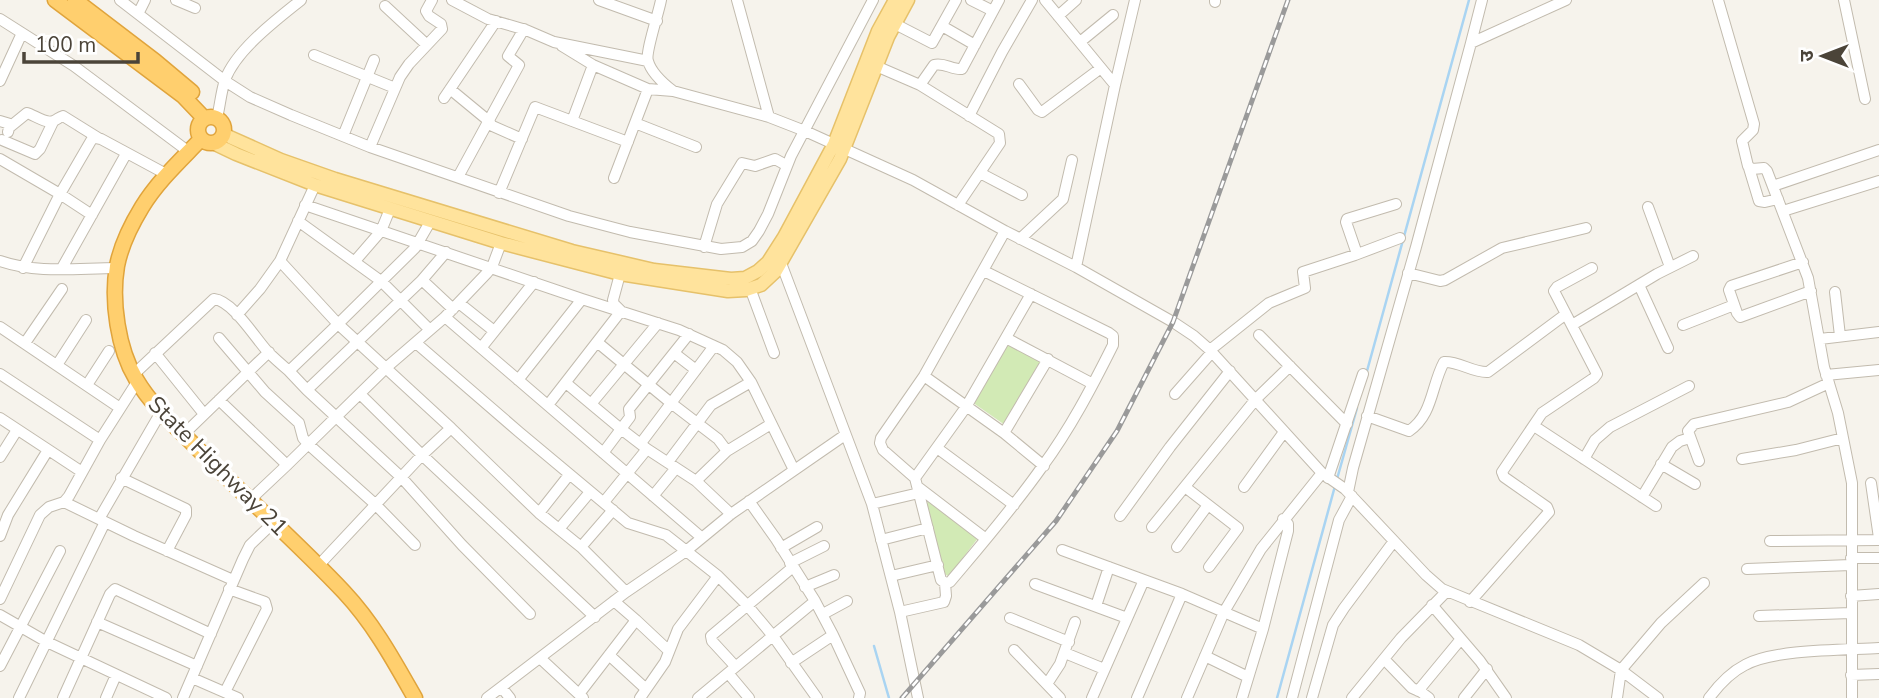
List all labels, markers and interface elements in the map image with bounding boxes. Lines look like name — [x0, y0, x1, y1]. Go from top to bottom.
scale bar — [24, 21, 138, 65]
north arrow — [1788, 21, 1858, 91]
text: 100 m — [35, 31, 96, 59]
text: उ — [1794, 50, 1820, 62]
street label: State Highway 21 — [141, 389, 295, 543]

